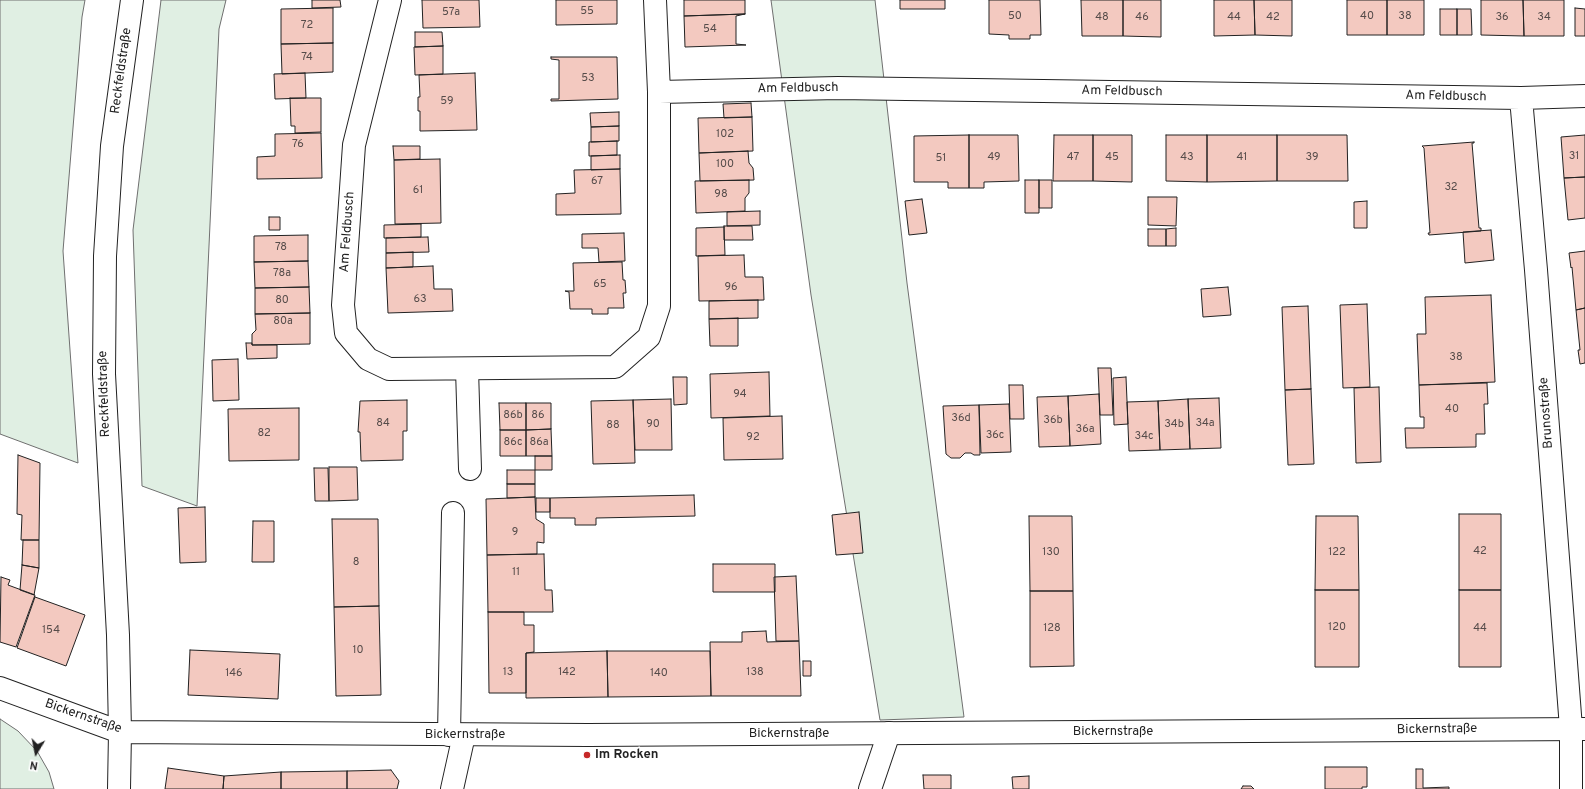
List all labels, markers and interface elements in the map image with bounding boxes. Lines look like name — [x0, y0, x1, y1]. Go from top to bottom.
house number: 55 — [580, 5, 594, 19]
house number: 57a — [442, 6, 460, 20]
house number: 50 — [1008, 10, 1022, 24]
house number: 40 — [1360, 10, 1374, 24]
house number: 38 — [1398, 10, 1412, 24]
house number: 48 — [1095, 11, 1109, 25]
house number: 46 — [1135, 11, 1149, 25]
house number: 44 — [1227, 11, 1241, 25]
house number: 42 — [1266, 11, 1280, 25]
house number: 36 — [1495, 11, 1509, 25]
house number: 34 — [1537, 11, 1551, 25]
house number: 72 — [301, 19, 313, 33]
house number: 54 — [703, 23, 717, 37]
street label: Reckfeldstraße — [108, 27, 136, 115]
house number: 74 — [301, 51, 313, 65]
house number: 53 — [581, 72, 595, 86]
street label: Am Feldbusch — [757, 80, 839, 98]
street label: Am Feldbusch — [1081, 83, 1163, 101]
street label: Am Feldbusch — [1405, 88, 1487, 106]
house number: 59 — [440, 95, 454, 109]
house number: 102 — [716, 128, 734, 142]
house number: 76 — [292, 138, 304, 152]
house number: 31 — [1569, 150, 1579, 164]
house number: 49 — [987, 151, 1001, 165]
house number: 47 — [1067, 151, 1079, 165]
house number: 45 — [1105, 151, 1119, 165]
house number: 43 — [1180, 151, 1194, 165]
house number: 41 — [1237, 151, 1247, 165]
house number: 39 — [1306, 151, 1318, 165]
house number: 51 — [936, 152, 946, 166]
house number: 100 — [716, 158, 734, 172]
house number: 67 — [591, 175, 603, 189]
house number: 32 — [1444, 181, 1458, 195]
house number: 61 — [413, 184, 423, 198]
house number: 98 — [714, 188, 728, 202]
street label: Am Feldbusch — [337, 191, 359, 273]
house number: 78 — [275, 241, 287, 255]
house number: 78a — [273, 267, 291, 281]
house number: 65 — [593, 278, 607, 292]
house number: 96 — [724, 281, 738, 295]
house number: 63 — [413, 293, 427, 307]
house number: 80 — [275, 294, 289, 308]
house number: 80a — [273, 315, 293, 329]
street label: Reckfeldstraße — [96, 350, 114, 438]
house number: 38 — [1449, 351, 1463, 365]
street label: Brunostraße — [1537, 377, 1557, 449]
house number: 94 — [733, 388, 747, 402]
house number: 40 — [1445, 403, 1459, 417]
house number: 86b — [503, 409, 523, 423]
house number: 86 — [531, 409, 545, 423]
house number: 36d — [951, 412, 971, 426]
house number: 36b — [1043, 414, 1063, 428]
house number: 84 — [376, 417, 390, 431]
house number: 34a — [1195, 417, 1215, 431]
house number: 90 — [646, 418, 660, 432]
house number: 34b — [1164, 418, 1184, 432]
house number: 88 — [606, 419, 620, 433]
house number: 36a — [1076, 423, 1094, 437]
house number: 82 — [257, 427, 271, 441]
house number: 36c — [986, 429, 1004, 443]
house number: 34c — [1135, 430, 1153, 444]
house number: 92 — [746, 431, 760, 445]
house number: 86c — [504, 436, 522, 450]
house number: 86a — [529, 436, 549, 450]
house number: 9 — [512, 526, 518, 540]
house number: 42 — [1473, 545, 1487, 559]
house number: 130 — [1042, 546, 1060, 560]
house number: 122 — [1328, 546, 1346, 560]
house number: 8 — [353, 556, 359, 570]
house number: 11 — [512, 566, 520, 580]
house number: 120 — [1328, 621, 1346, 635]
house number: 128 — [1043, 622, 1061, 636]
house number: 44 — [1473, 622, 1487, 636]
house number: 154 — [42, 624, 60, 638]
house number: 10 — [352, 644, 364, 658]
house number: 13 — [503, 666, 513, 680]
house number: 142 — [558, 666, 576, 680]
house number: 138 — [746, 666, 764, 680]
house number: 146 — [225, 667, 243, 681]
house number: 140 — [650, 667, 668, 681]
street label: Bickernstraße — [42, 697, 124, 737]
street label: Bickernstraße — [1397, 721, 1477, 739]
street label: Bickernstraße — [1073, 724, 1153, 740]
street label: Bickernstraße — [749, 726, 829, 742]
street label: Bickernstraße — [425, 727, 505, 743]
north arrow — [16, 733, 56, 773]
place label: Im Rocken — [595, 747, 658, 763]
marker: Im Rocken — [582, 750, 592, 760]
text: N — [29, 757, 39, 772]

